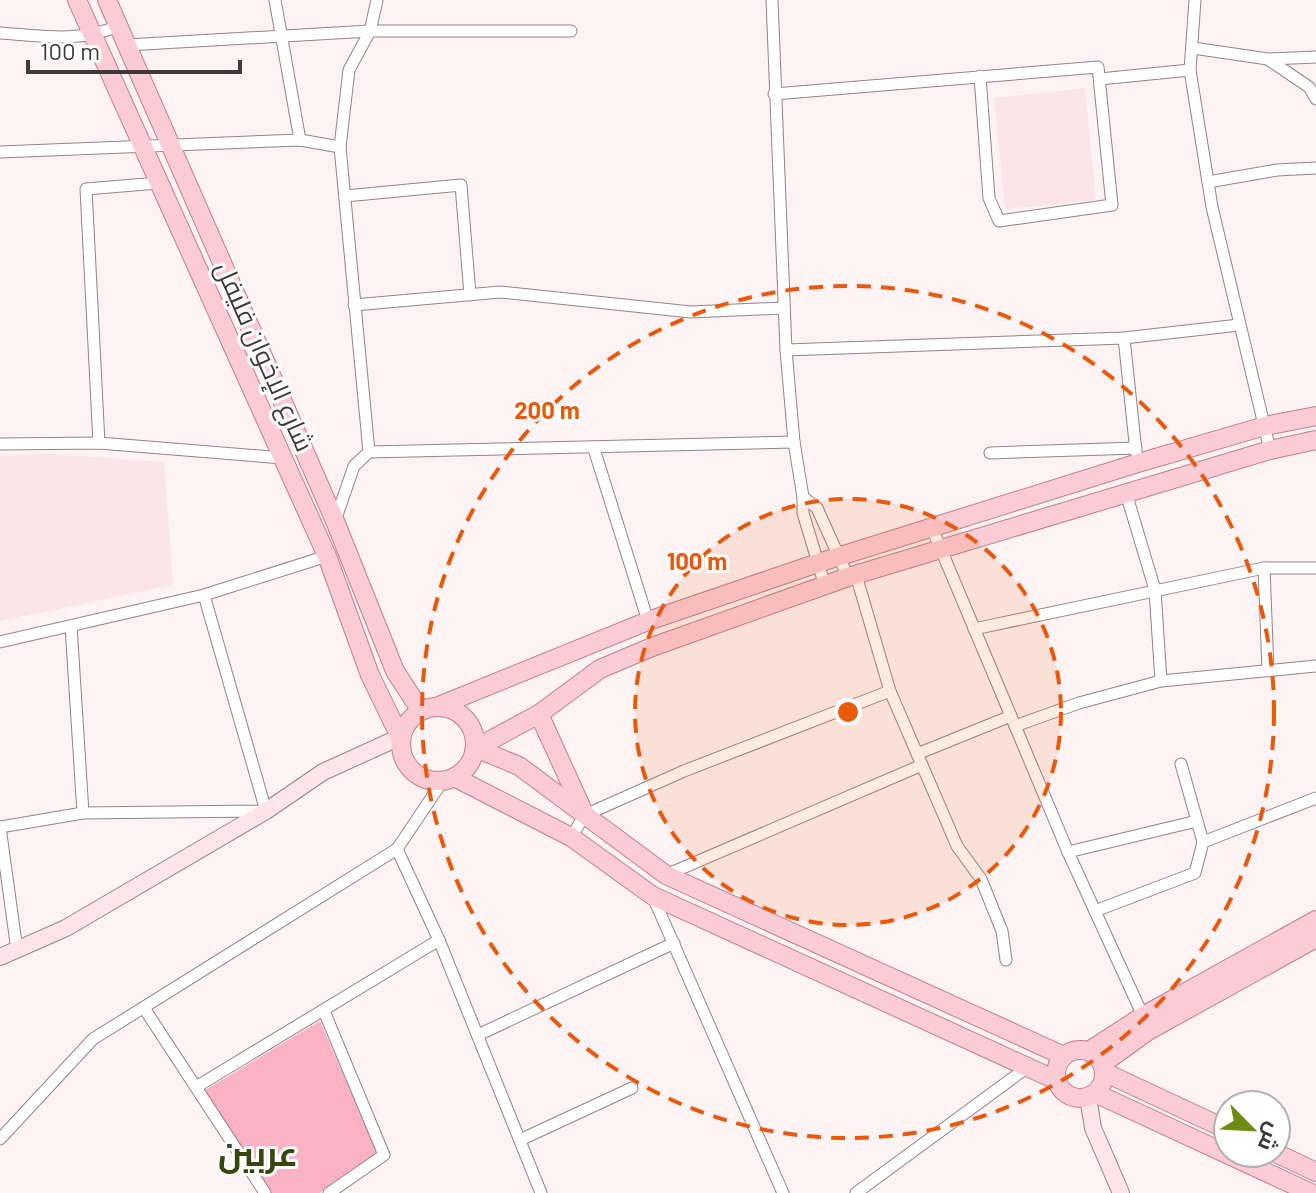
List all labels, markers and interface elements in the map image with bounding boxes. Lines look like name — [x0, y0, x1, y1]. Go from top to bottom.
scale bar — [28, 24, 240, 74]
text: 100 m — [40, 36, 100, 65]
street label: شارع الإخوان فليفل — [208, 256, 322, 457]
text: 200 m — [514, 395, 580, 424]
text: 100 m — [667, 546, 727, 575]
centre of rings — [834, 698, 862, 726]
north arrow — [1212, 1089, 1292, 1169]
text: ش — [1252, 1119, 1289, 1156]
district label: عربين — [218, 1132, 298, 1174]

